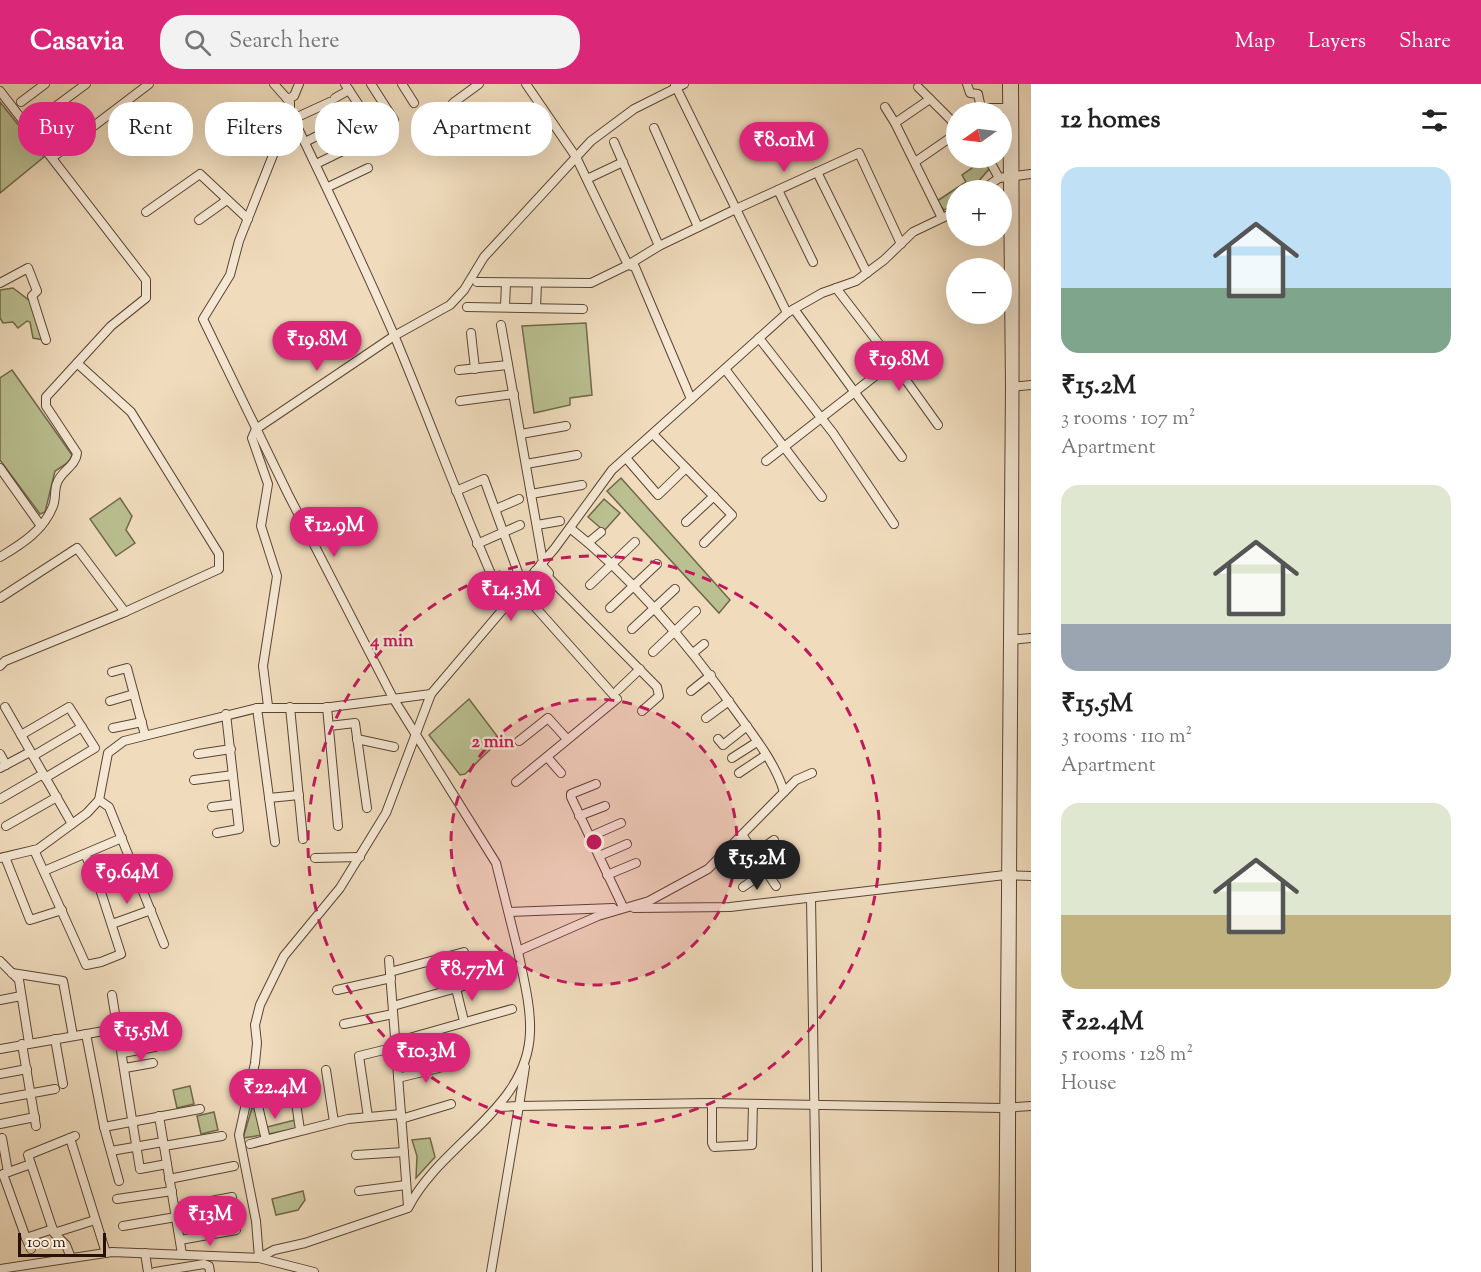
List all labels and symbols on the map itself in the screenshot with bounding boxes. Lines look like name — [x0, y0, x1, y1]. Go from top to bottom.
north arrow — [946, 102, 1012, 168]
pin: ₹8.01M — [735, 122, 833, 173]
pin: ₹19.8M — [268, 321, 366, 372]
pin: ₹19.8M — [850, 341, 948, 392]
pin: ₹12.9M — [285, 507, 383, 558]
pin: ₹14.3M — [462, 571, 560, 622]
text: 4 min — [369, 629, 414, 655]
text: 2 min — [472, 730, 515, 756]
centre of rings — [584, 832, 604, 852]
pin: ₹15.2M — [708, 840, 806, 891]
pin: ₹9.64M — [78, 854, 176, 905]
pin: ₹8.77M — [423, 951, 521, 1002]
pin: ₹15.5M — [92, 1012, 190, 1063]
pin: ₹10.3M — [377, 1033, 475, 1084]
pin: ₹22.4M — [226, 1069, 324, 1120]
pin: ₹13M — [174, 1196, 246, 1247]
scale bar — [18, 1230, 106, 1258]

